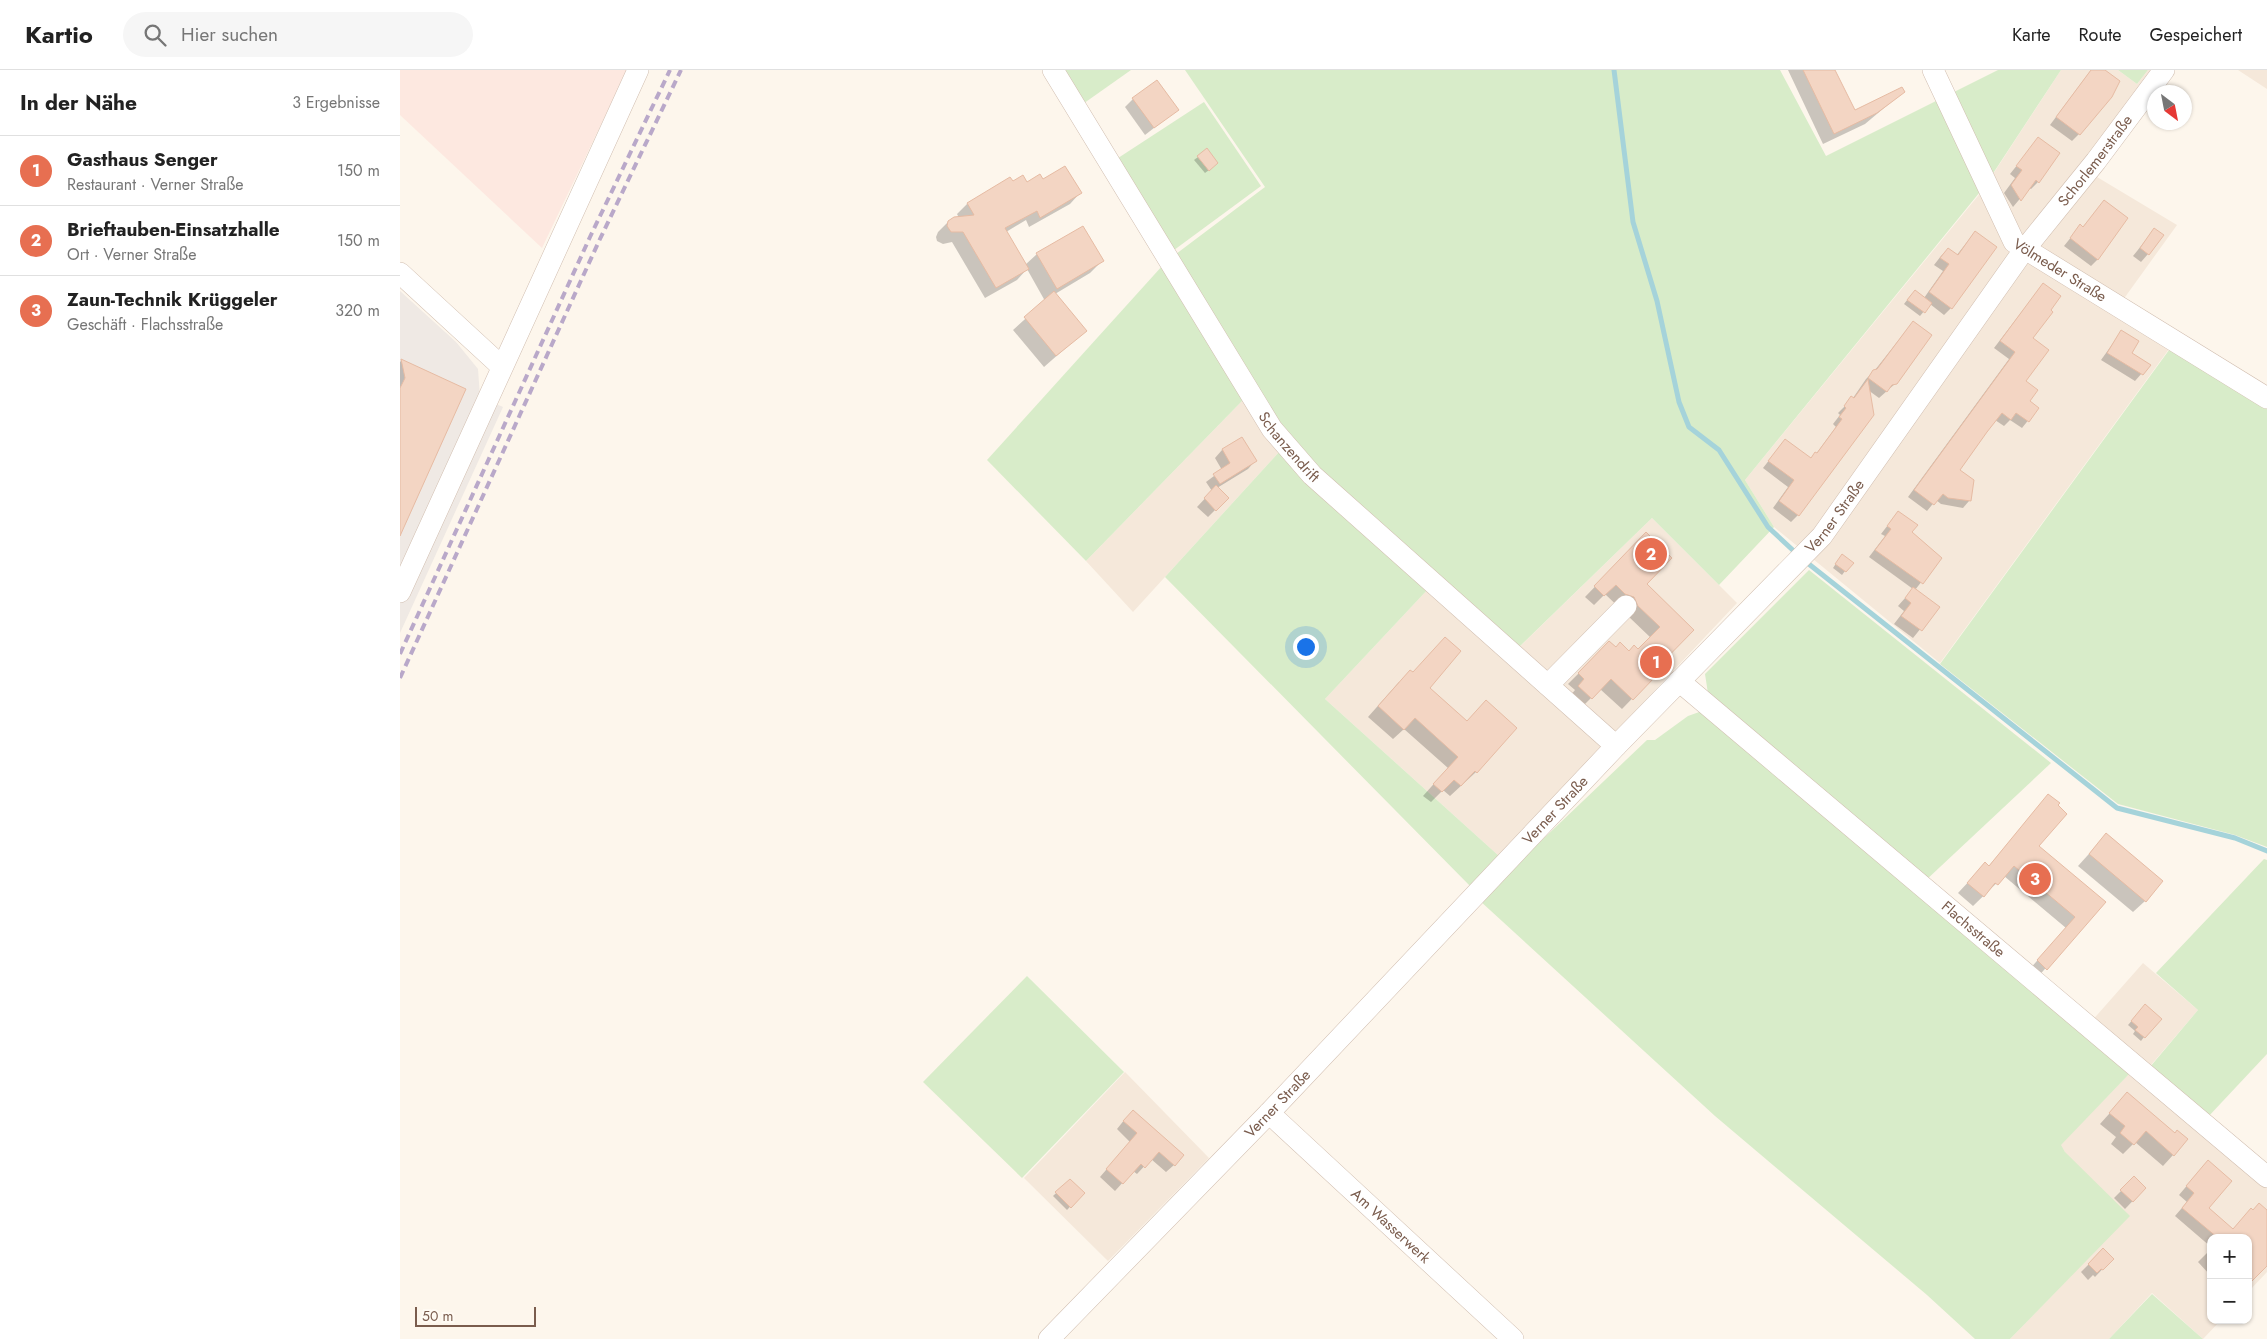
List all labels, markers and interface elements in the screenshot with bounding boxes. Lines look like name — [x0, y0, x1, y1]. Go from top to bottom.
search box — [123, 12, 473, 57]
text: Kartio — [25, 17, 93, 52]
icon: search — [141, 21, 169, 49]
text: Hier suchen — [181, 21, 278, 48]
text: Karte — [2012, 22, 2051, 48]
text: Route — [2079, 22, 2121, 48]
text: Gespeichert — [2149, 22, 2242, 48]
north arrow — [2147, 85, 2192, 130]
text: In der Nähe — [20, 88, 137, 118]
text: 3 Ergebnisse — [292, 91, 380, 114]
street label: Schorlemerstraße — [2052, 110, 2138, 211]
text: Gasthaus Senger — [67, 146, 218, 173]
text: 1 — [32, 159, 40, 182]
text: 150 m — [337, 159, 380, 182]
text: Restaurant · Verner Straße — [67, 173, 243, 196]
text: Brieftauben-Einsatzhalle — [67, 216, 280, 243]
text: 2 — [31, 229, 41, 252]
text: 150 m — [337, 229, 380, 252]
street label: Völmeder Straße — [2009, 233, 2111, 308]
text: Ort · Verner Straße — [67, 243, 196, 266]
text: Zaun-Technik Krüggeler — [67, 286, 278, 313]
text: 3 — [31, 299, 41, 322]
text: 320 m — [335, 299, 380, 322]
text: Geschäft · Flachsstraße — [67, 313, 223, 336]
street label: Schanzendrift — [1253, 407, 1325, 488]
street label: Verner Straße — [1800, 475, 1870, 558]
pin: 2 — [1635, 535, 1667, 573]
your location — [1293, 634, 1319, 660]
pin: 1 — [1640, 643, 1672, 681]
street label: Verner Straße — [1517, 771, 1593, 850]
pin: 3 — [2019, 860, 2051, 898]
street label: Flachsstraße — [1937, 896, 2010, 963]
street label: Verner Straße — [1239, 1064, 1316, 1143]
street label: Am Wasserwerk — [1346, 1183, 1436, 1269]
map controls — [2207, 1234, 2252, 1324]
button: + — [2207, 1234, 2252, 1279]
button: − — [2207, 1279, 2252, 1324]
scale bar — [415, 1304, 536, 1327]
text: 50 m — [422, 1306, 453, 1326]

